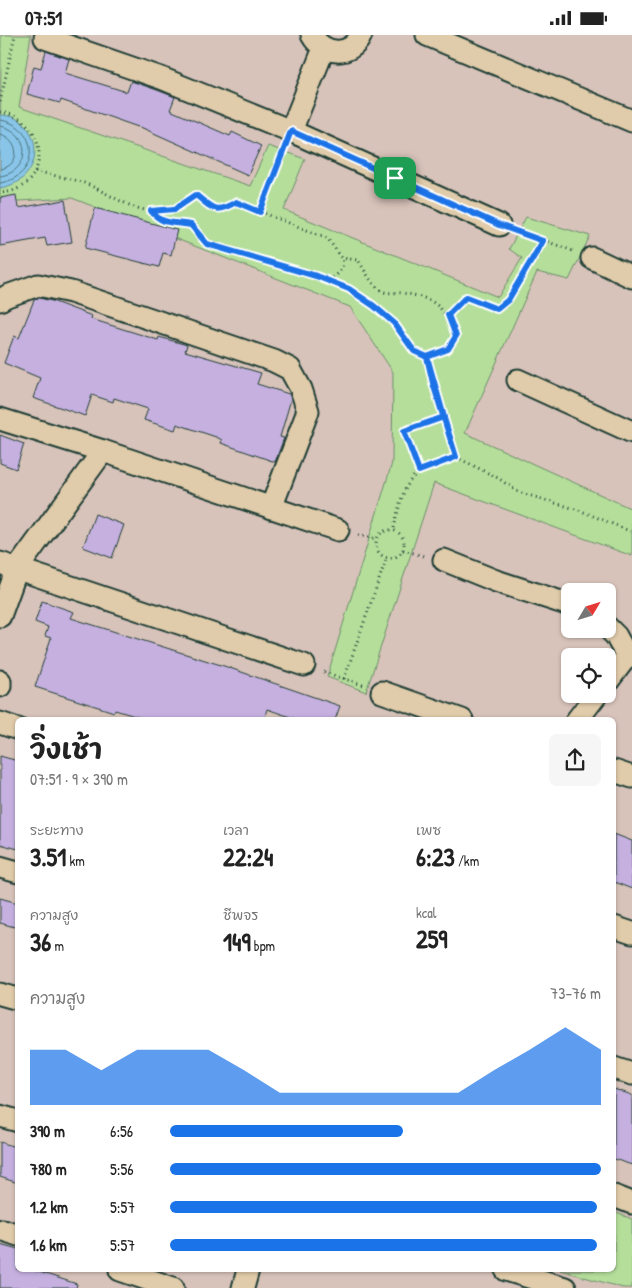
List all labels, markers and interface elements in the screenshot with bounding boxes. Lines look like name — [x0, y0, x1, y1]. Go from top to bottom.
text: 07:51 — [25, 5, 62, 31]
pin — [374, 157, 416, 199]
icon: arrive — [381, 164, 409, 192]
north arrow — [561, 583, 616, 637]
map controls — [561, 583, 616, 703]
button: locate — [561, 648, 616, 703]
text: วิ่งเช้า — [30, 730, 102, 768]
button: share — [549, 734, 601, 786]
text: 07:51 · 9 × 390 m — [30, 768, 128, 790]
text: ระยะทาง — [30, 820, 83, 839]
text: เวลา — [223, 820, 249, 839]
text: เพซ — [416, 820, 441, 839]
text: 3.51 — [30, 840, 66, 874]
text: 22:24 — [223, 840, 273, 874]
text: 6:23 — [416, 840, 455, 874]
text: km — [66, 851, 85, 870]
text: /km — [455, 851, 479, 870]
text: kcal — [416, 903, 436, 922]
text: ความสูง — [30, 905, 78, 924]
text: ชีพจร — [223, 905, 258, 924]
text: 259 — [416, 922, 447, 956]
text: 36 — [30, 925, 51, 959]
text: 149 — [223, 925, 251, 959]
text: m — [51, 936, 64, 955]
text: bpm — [251, 936, 275, 955]
text: 73–76 m — [550, 982, 601, 1004]
text: ความสูง — [30, 987, 85, 1009]
text: 390 m — [30, 1120, 65, 1142]
text: 6:56 — [110, 1120, 133, 1142]
text: 780 m — [30, 1158, 67, 1180]
text: 5:56 — [110, 1158, 134, 1180]
text: 1.2 km — [30, 1196, 68, 1218]
text: 5:57 — [110, 1196, 135, 1218]
text: 1.6 km — [30, 1234, 67, 1256]
text: 5:57 — [110, 1234, 135, 1256]

